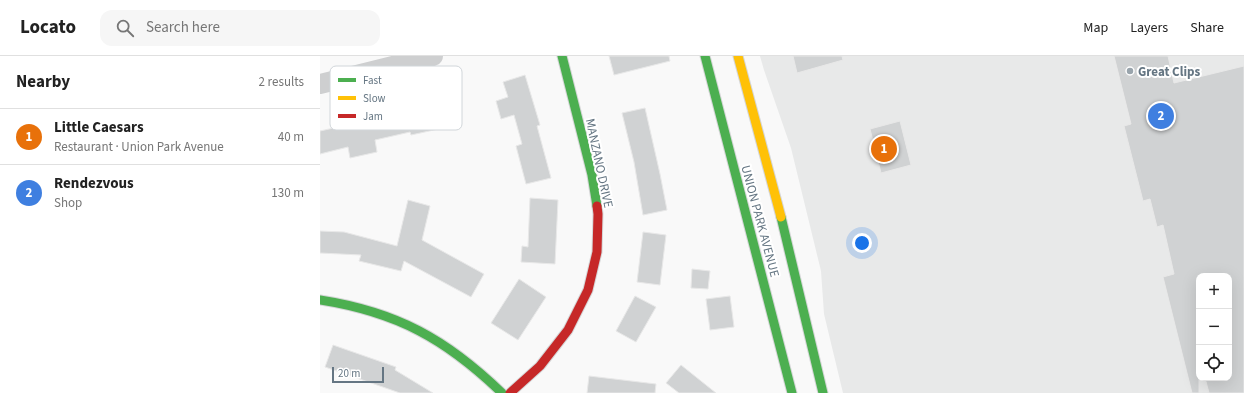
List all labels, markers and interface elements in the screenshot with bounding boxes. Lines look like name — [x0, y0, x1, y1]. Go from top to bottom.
search box — [100, 10, 380, 46]
text: Locato — [20, 14, 76, 41]
icon: search — [114, 17, 136, 39]
text: Search here — [146, 17, 220, 38]
text: Map — [1083, 18, 1108, 38]
text: Layers — [1130, 18, 1168, 38]
text: Share — [1190, 18, 1224, 38]
place label: Great Clips — [1138, 63, 1200, 81]
legend — [330, 66, 462, 130]
marker: Great Clips — [1125, 66, 1135, 76]
text: Nearby — [16, 70, 70, 94]
text: 2 results — [259, 73, 304, 91]
text: Fast — [363, 73, 382, 88]
text: Slow — [363, 91, 386, 106]
pin: 2 — [1148, 101, 1174, 131]
text: Jam — [363, 109, 383, 124]
text: Little Caesars — [54, 117, 144, 138]
street label: MANZANO DRIVE — [581, 117, 617, 210]
text: 1 — [26, 128, 32, 146]
text: 40 m — [278, 128, 304, 146]
pin: 1 — [871, 134, 897, 164]
text: Restaurant · Union Park Avenue — [54, 138, 224, 156]
street label: UNION PARK AVENUE — [736, 163, 784, 279]
text: Rendezvous — [54, 173, 134, 194]
text: 2 — [26, 184, 32, 202]
text: 130 m — [271, 184, 304, 202]
text: Shop — [54, 194, 82, 212]
your location — [852, 233, 872, 253]
map controls — [1196, 273, 1232, 381]
button: + — [1196, 273, 1232, 309]
button: − — [1196, 309, 1232, 345]
button: locate — [1196, 345, 1232, 381]
scale bar — [332, 365, 384, 384]
text: 20 m — [338, 366, 360, 381]

